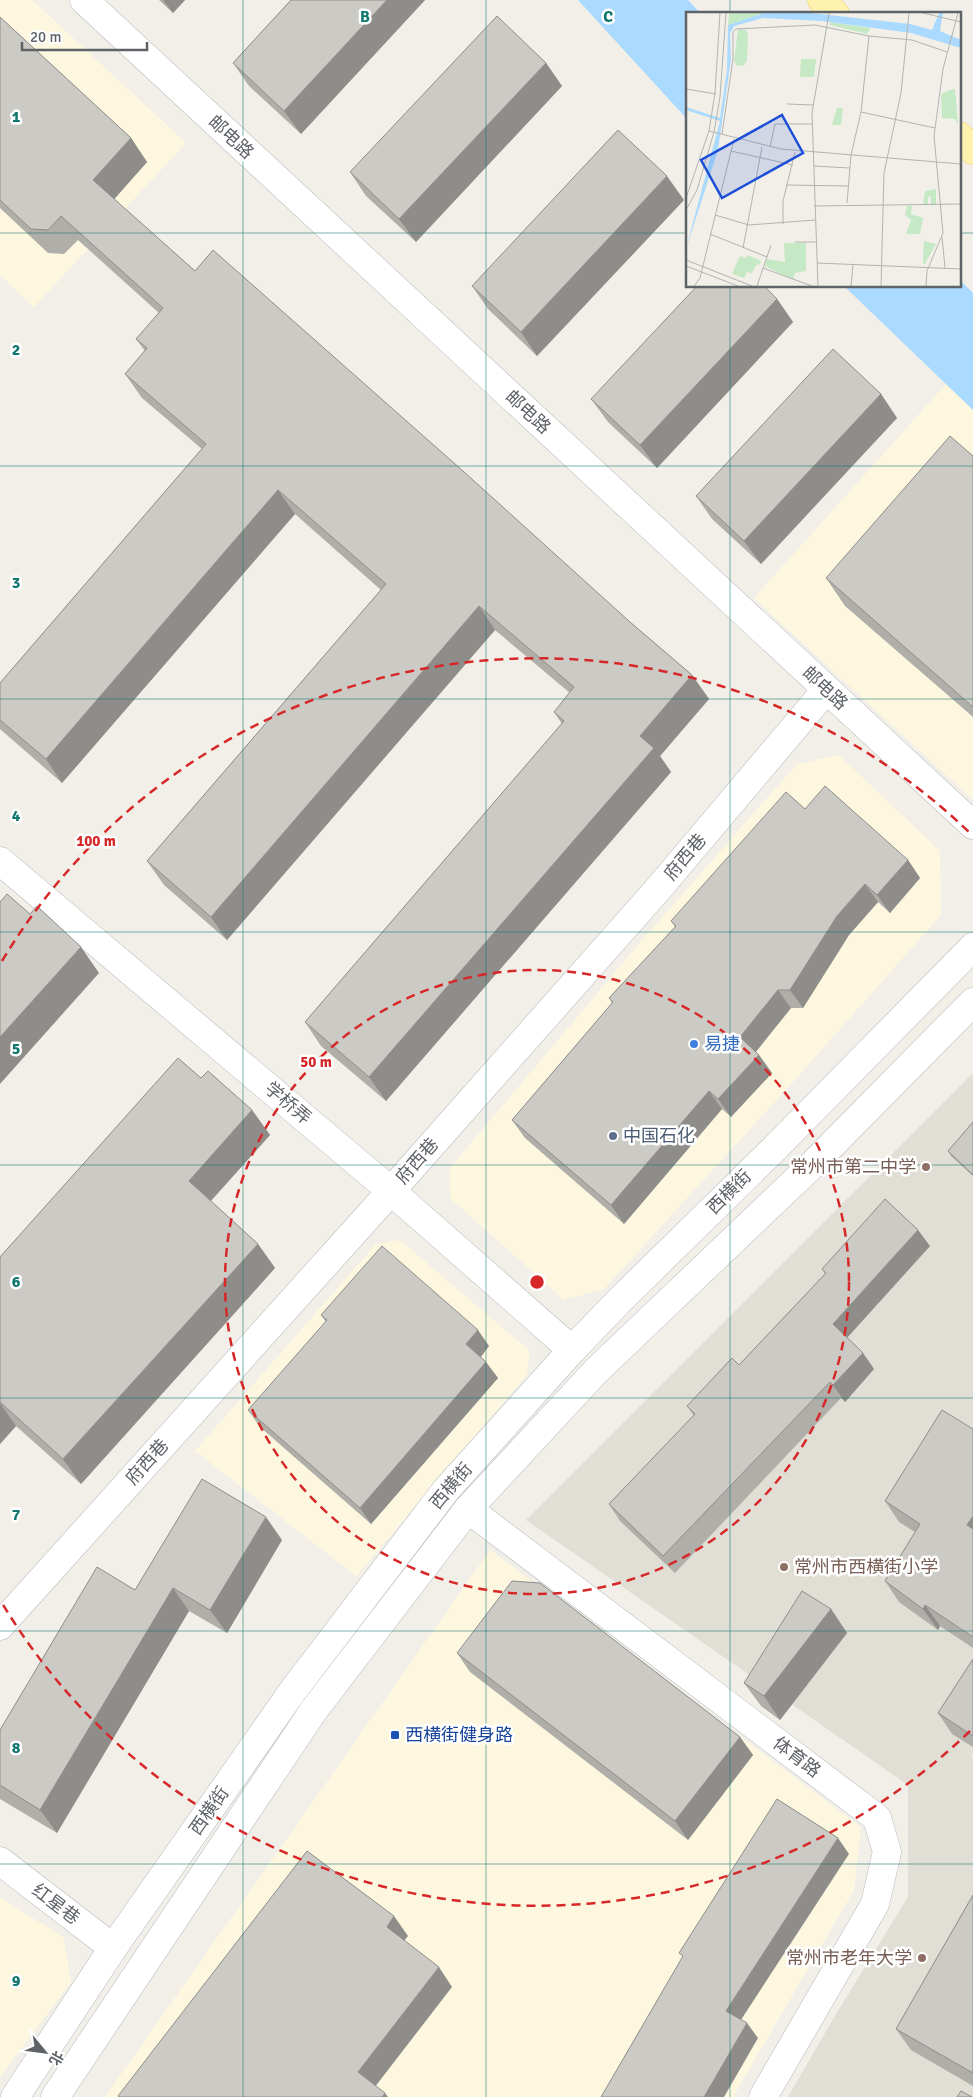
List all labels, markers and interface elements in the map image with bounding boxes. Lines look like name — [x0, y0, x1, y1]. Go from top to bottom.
text: B — [360, 7, 370, 27]
text: C — [603, 7, 613, 27]
inset map — [686, 12, 960, 288]
scale bar — [22, 20, 148, 52]
text: 20 m — [30, 28, 61, 46]
text: 1 — [12, 107, 21, 127]
street label: 邮电路 — [204, 111, 258, 163]
text: 2 — [12, 340, 20, 360]
street label: 邮电路 — [501, 386, 555, 438]
text: 3 — [12, 573, 20, 593]
street label: 邮电路 — [798, 662, 852, 714]
text: 4 — [12, 806, 21, 826]
street label: 府西巷 — [659, 829, 711, 885]
text: 100 m — [76, 832, 116, 850]
place label: 易捷 — [704, 1033, 740, 1055]
marker: 易捷 — [688, 1038, 700, 1050]
text: 5 — [12, 1039, 20, 1059]
text: 50 m — [300, 1053, 332, 1071]
street label: 学桥弄 — [260, 1077, 316, 1129]
place label: 中国石化 — [623, 1125, 695, 1147]
marker: 中国石化 — [607, 1130, 619, 1142]
street label: 府西巷 — [391, 1133, 443, 1189]
place label: 常州市第二中学 — [790, 1156, 916, 1178]
marker: 常州市第二中学 — [920, 1161, 932, 1173]
street label: 西横街 — [702, 1165, 756, 1219]
text: 6 — [12, 1272, 21, 1292]
centre of rings — [528, 1273, 546, 1291]
street label: 府西巷 — [121, 1435, 173, 1489]
street label: 西横街 — [425, 1458, 477, 1514]
text: 7 — [12, 1505, 21, 1525]
place label: 常州市西横街小学 — [794, 1556, 938, 1578]
marker: 常州市西横街小学 — [778, 1561, 790, 1573]
place label: 西横街健身路 — [405, 1724, 513, 1746]
marker: 西横街健身路 — [389, 1729, 401, 1741]
street label: 体育路 — [769, 1732, 825, 1782]
text: 8 — [12, 1738, 21, 1758]
street label: 西横街 — [185, 1783, 233, 1839]
street label: 红星巷 — [28, 1879, 84, 1929]
place label: 常州市老年大学 — [786, 1947, 912, 1969]
marker: 常州市老年大学 — [916, 1952, 928, 1964]
text: 9 — [12, 1971, 21, 1991]
north arrow — [20, 2027, 70, 2077]
text: 北 — [45, 2048, 67, 2068]

